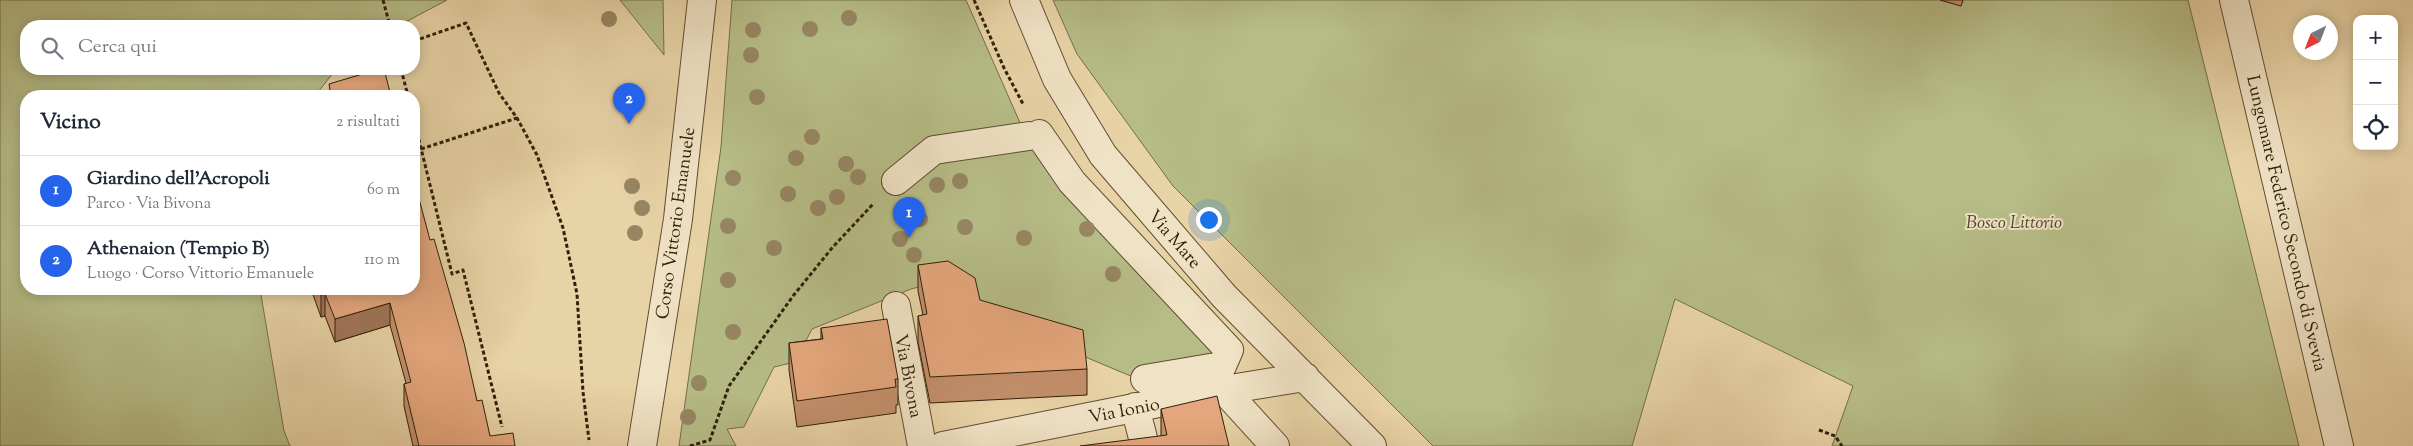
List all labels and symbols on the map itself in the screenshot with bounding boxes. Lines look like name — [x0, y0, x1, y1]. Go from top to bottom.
north arrow — [2293, 15, 2338, 60]
street label: Lungomare Federico Secondo di Svevia — [2238, 73, 2332, 374]
pin: 2 — [613, 83, 645, 124]
street label: Corso Vittorio Emanuele — [651, 125, 703, 321]
pin: 1 — [893, 197, 925, 238]
street label: Via Mare — [1141, 205, 1206, 275]
your location — [1196, 207, 1222, 233]
park label: Bosco Littorio — [1966, 211, 2062, 237]
street label: Via Bivona — [886, 332, 928, 420]
street label: Via Ionio — [1087, 392, 1162, 432]

